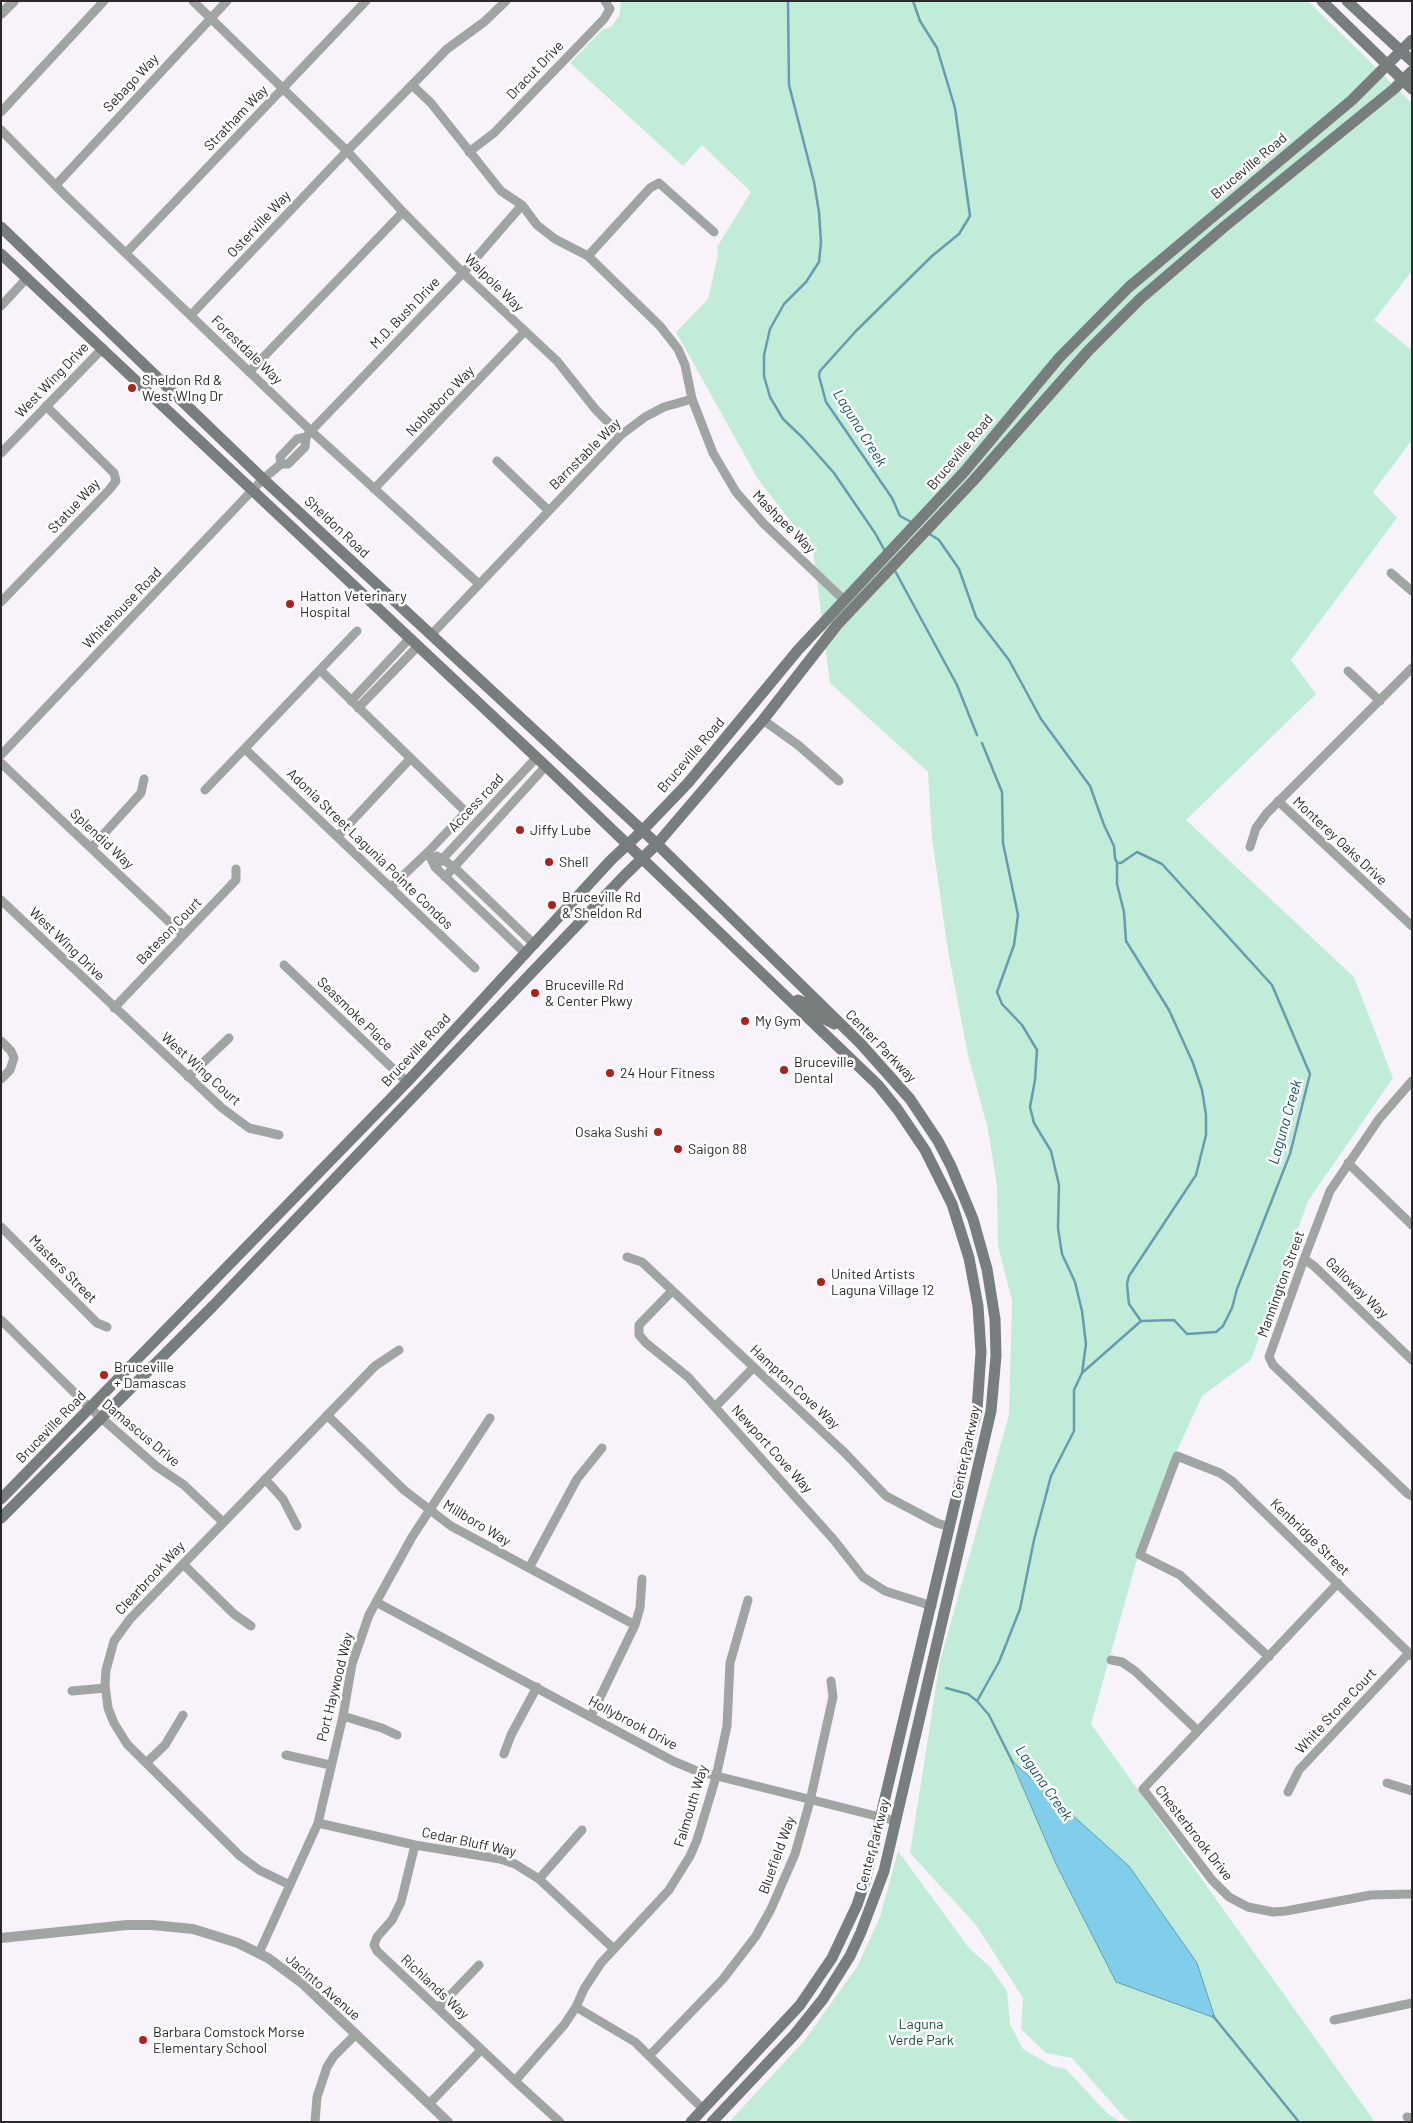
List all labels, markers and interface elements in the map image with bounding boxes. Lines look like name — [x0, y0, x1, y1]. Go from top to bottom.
street label: Dracut Drive — [503, 37, 567, 103]
street label: Sebago Way — [100, 50, 162, 116]
street label: Stratham Way — [201, 82, 271, 154]
street label: Bruceville Road — [1208, 129, 1290, 203]
street label: Osterville Way — [224, 187, 294, 261]
street label: Walpole Way — [461, 251, 527, 315]
street label: M.D. Bush Drive — [367, 274, 443, 352]
street label: Forestdale Way — [208, 312, 286, 388]
street label: West Wing Drive — [12, 339, 92, 421]
street label: Nobleboro Way — [402, 362, 478, 440]
place label: Sheldon Rd & West WIng Dr — [142, 372, 223, 404]
marker: Sheldon Rd & West WIng Dr — [126, 382, 138, 394]
water label: Laguna Creek — [829, 386, 891, 470]
street label: Bruceville Road — [923, 411, 997, 493]
street label: Barnstable Way — [546, 415, 624, 493]
street label: Statue Way — [45, 475, 103, 537]
street label: Mashpee Way — [749, 487, 819, 557]
street label: Sheldon Road — [301, 493, 373, 561]
street label: Whitehouse Road — [79, 564, 165, 652]
place label: Hatton Veterinary Hospital — [300, 588, 407, 620]
marker: Hatton Veterinary Hospital — [284, 598, 296, 610]
street label: Bruceville Road — [654, 714, 728, 796]
street label: Adonia Street Lagunia Pointe Condos — [283, 765, 457, 933]
street label: Access road — [445, 770, 507, 836]
street label: Monterey Oaks Drive — [1289, 793, 1391, 889]
street label: Splendid Way — [67, 805, 137, 873]
place label: Jiffy Lube — [530, 822, 591, 838]
marker: Jiffy Lube — [514, 824, 526, 836]
place label: Shell — [559, 854, 589, 870]
marker: Shell — [543, 856, 555, 868]
place label: Bruceville Rd & Sheldon Rd — [562, 889, 642, 922]
street label: Bateson Court — [133, 894, 205, 968]
marker: Bruceville Rd & Sheldon Rd — [546, 899, 558, 911]
street label: West Wing Drive — [26, 904, 108, 984]
street label: Seasmoke Place — [314, 974, 396, 1054]
place label: Bruceville Rd & Center Pkwy — [545, 977, 633, 1010]
marker: Bruceville Rd & Center Pkwy — [529, 987, 541, 999]
street label: Center Parkway — [842, 1006, 920, 1086]
street label: Bruceville Road — [378, 1010, 454, 1090]
place label: My Gym — [755, 1013, 801, 1029]
marker: My Gym — [739, 1015, 751, 1027]
street label: West Wing Court — [158, 1029, 244, 1109]
place label: Bruceville Dental — [794, 1054, 854, 1086]
marker: Bruceville Dental — [778, 1064, 790, 1076]
place label: 24 Hour Fitness — [620, 1065, 715, 1081]
marker: 24 Hour Fitness — [604, 1067, 616, 1079]
water label: Laguna Creek — [1264, 1078, 1306, 1166]
place label: Osaka Sushi — [575, 1124, 648, 1140]
marker: Osaka Sushi — [652, 1126, 664, 1138]
place label: Saigon 88 — [688, 1141, 747, 1157]
marker: Saigon 88 — [672, 1143, 684, 1155]
street label: Mannington Street — [1254, 1229, 1308, 1339]
street label: Masters Street — [26, 1232, 100, 1306]
street label: Galloway Way — [1322, 1254, 1392, 1322]
place label: United Artists Laguna Village 12 — [831, 1266, 934, 1298]
marker: United Artists Laguna Village 12 — [815, 1276, 827, 1288]
street label: Hampton Cove Way — [747, 1341, 843, 1433]
place label: Bruceville + Damascas — [114, 1359, 186, 1391]
marker: Bruceville + Damascas — [98, 1369, 110, 1381]
street label: Bruceville Road — [12, 1387, 90, 1467]
street label: Damascus Drive — [99, 1395, 183, 1471]
street label: Newport Cove Way — [728, 1401, 816, 1497]
street label: Center Parkway — [948, 1404, 984, 1500]
street label: Kenbridge Street — [1267, 1495, 1353, 1579]
street label: Millboro Way — [440, 1496, 514, 1550]
street label: Clearbrook Way — [112, 1538, 188, 1618]
street label: Port Haywood Way — [313, 1631, 357, 1743]
street label: White Stone Court — [1292, 1665, 1380, 1757]
street label: Hollybrook Drive — [586, 1692, 680, 1754]
water label: Laguna Creek — [1012, 1742, 1076, 1824]
street label: Falmouth Way — [671, 1763, 711, 1849]
street label: Chesterbrook Drive — [1152, 1782, 1236, 1884]
street label: Center Parkway — [853, 1797, 893, 1893]
street label: Bluefield Way — [755, 1814, 799, 1896]
street label: Cedar Bluff Way — [420, 1824, 518, 1860]
street label: Jacinto Avenue — [282, 1950, 364, 2024]
street label: Richlands Way — [397, 1951, 473, 2023]
park label: Laguna Verde Park — [888, 2016, 954, 2048]
place label: Barbara Comstock Morse Elementary School — [153, 2024, 305, 2056]
marker: Barbara Comstock Morse Elementary School — [137, 2034, 149, 2046]

